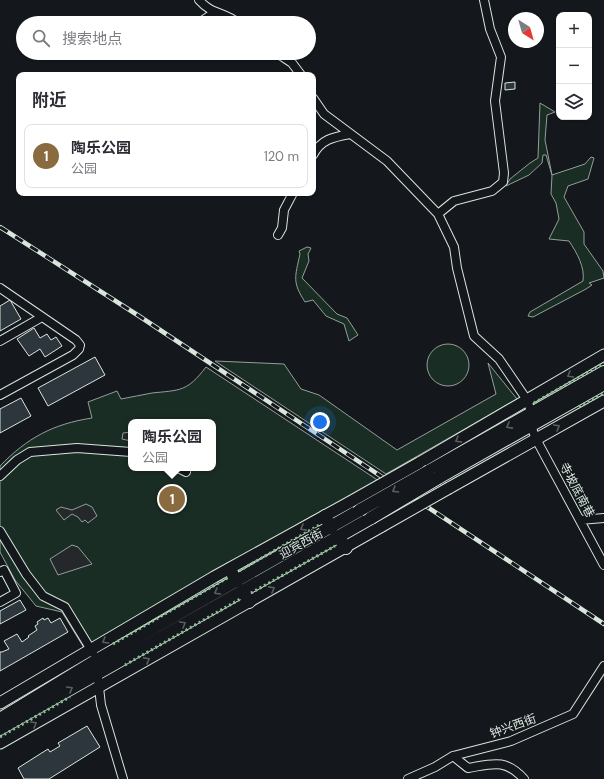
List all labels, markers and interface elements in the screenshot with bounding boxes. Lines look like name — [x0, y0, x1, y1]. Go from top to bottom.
north arrow — [508, 12, 544, 48]
map controls — [556, 12, 592, 120]
button: + — [556, 12, 592, 48]
search box — [16, 16, 316, 60]
icon: search — [30, 27, 52, 49]
text: 搜索地点 — [62, 29, 122, 49]
button: − — [556, 48, 592, 84]
button: layers — [556, 84, 592, 120]
text: 附近 — [32, 89, 66, 111]
text: 陶乐公园 — [71, 138, 131, 158]
text: 1 — [44, 148, 48, 165]
text: 120 m — [264, 148, 299, 165]
text: 公园 — [71, 160, 97, 177]
one-way arrow — [567, 370, 574, 377]
your location — [310, 412, 330, 432]
popup — [128, 419, 216, 471]
one-way arrow — [506, 422, 513, 429]
one-way arrow — [552, 425, 560, 432]
text: 陶乐公园 — [142, 427, 202, 447]
one-way arrow — [455, 436, 462, 443]
text: 公园 — [142, 449, 168, 466]
street label: 寺坡底南巷 — [556, 460, 598, 520]
pin: 1 — [159, 484, 185, 514]
one-way arrow — [392, 486, 399, 493]
one-way arrow — [300, 523, 307, 531]
street label: 迎宾西街 — [276, 525, 326, 563]
one-way arrow — [214, 587, 221, 594]
one-way arrow — [268, 587, 275, 594]
one-way arrow — [179, 622, 186, 629]
one-way arrow — [102, 637, 109, 644]
one-way arrow — [143, 657, 150, 664]
one-way arrow — [66, 686, 73, 693]
street label: 钟兴西街 — [488, 710, 538, 742]
one-way arrow — [30, 721, 37, 728]

